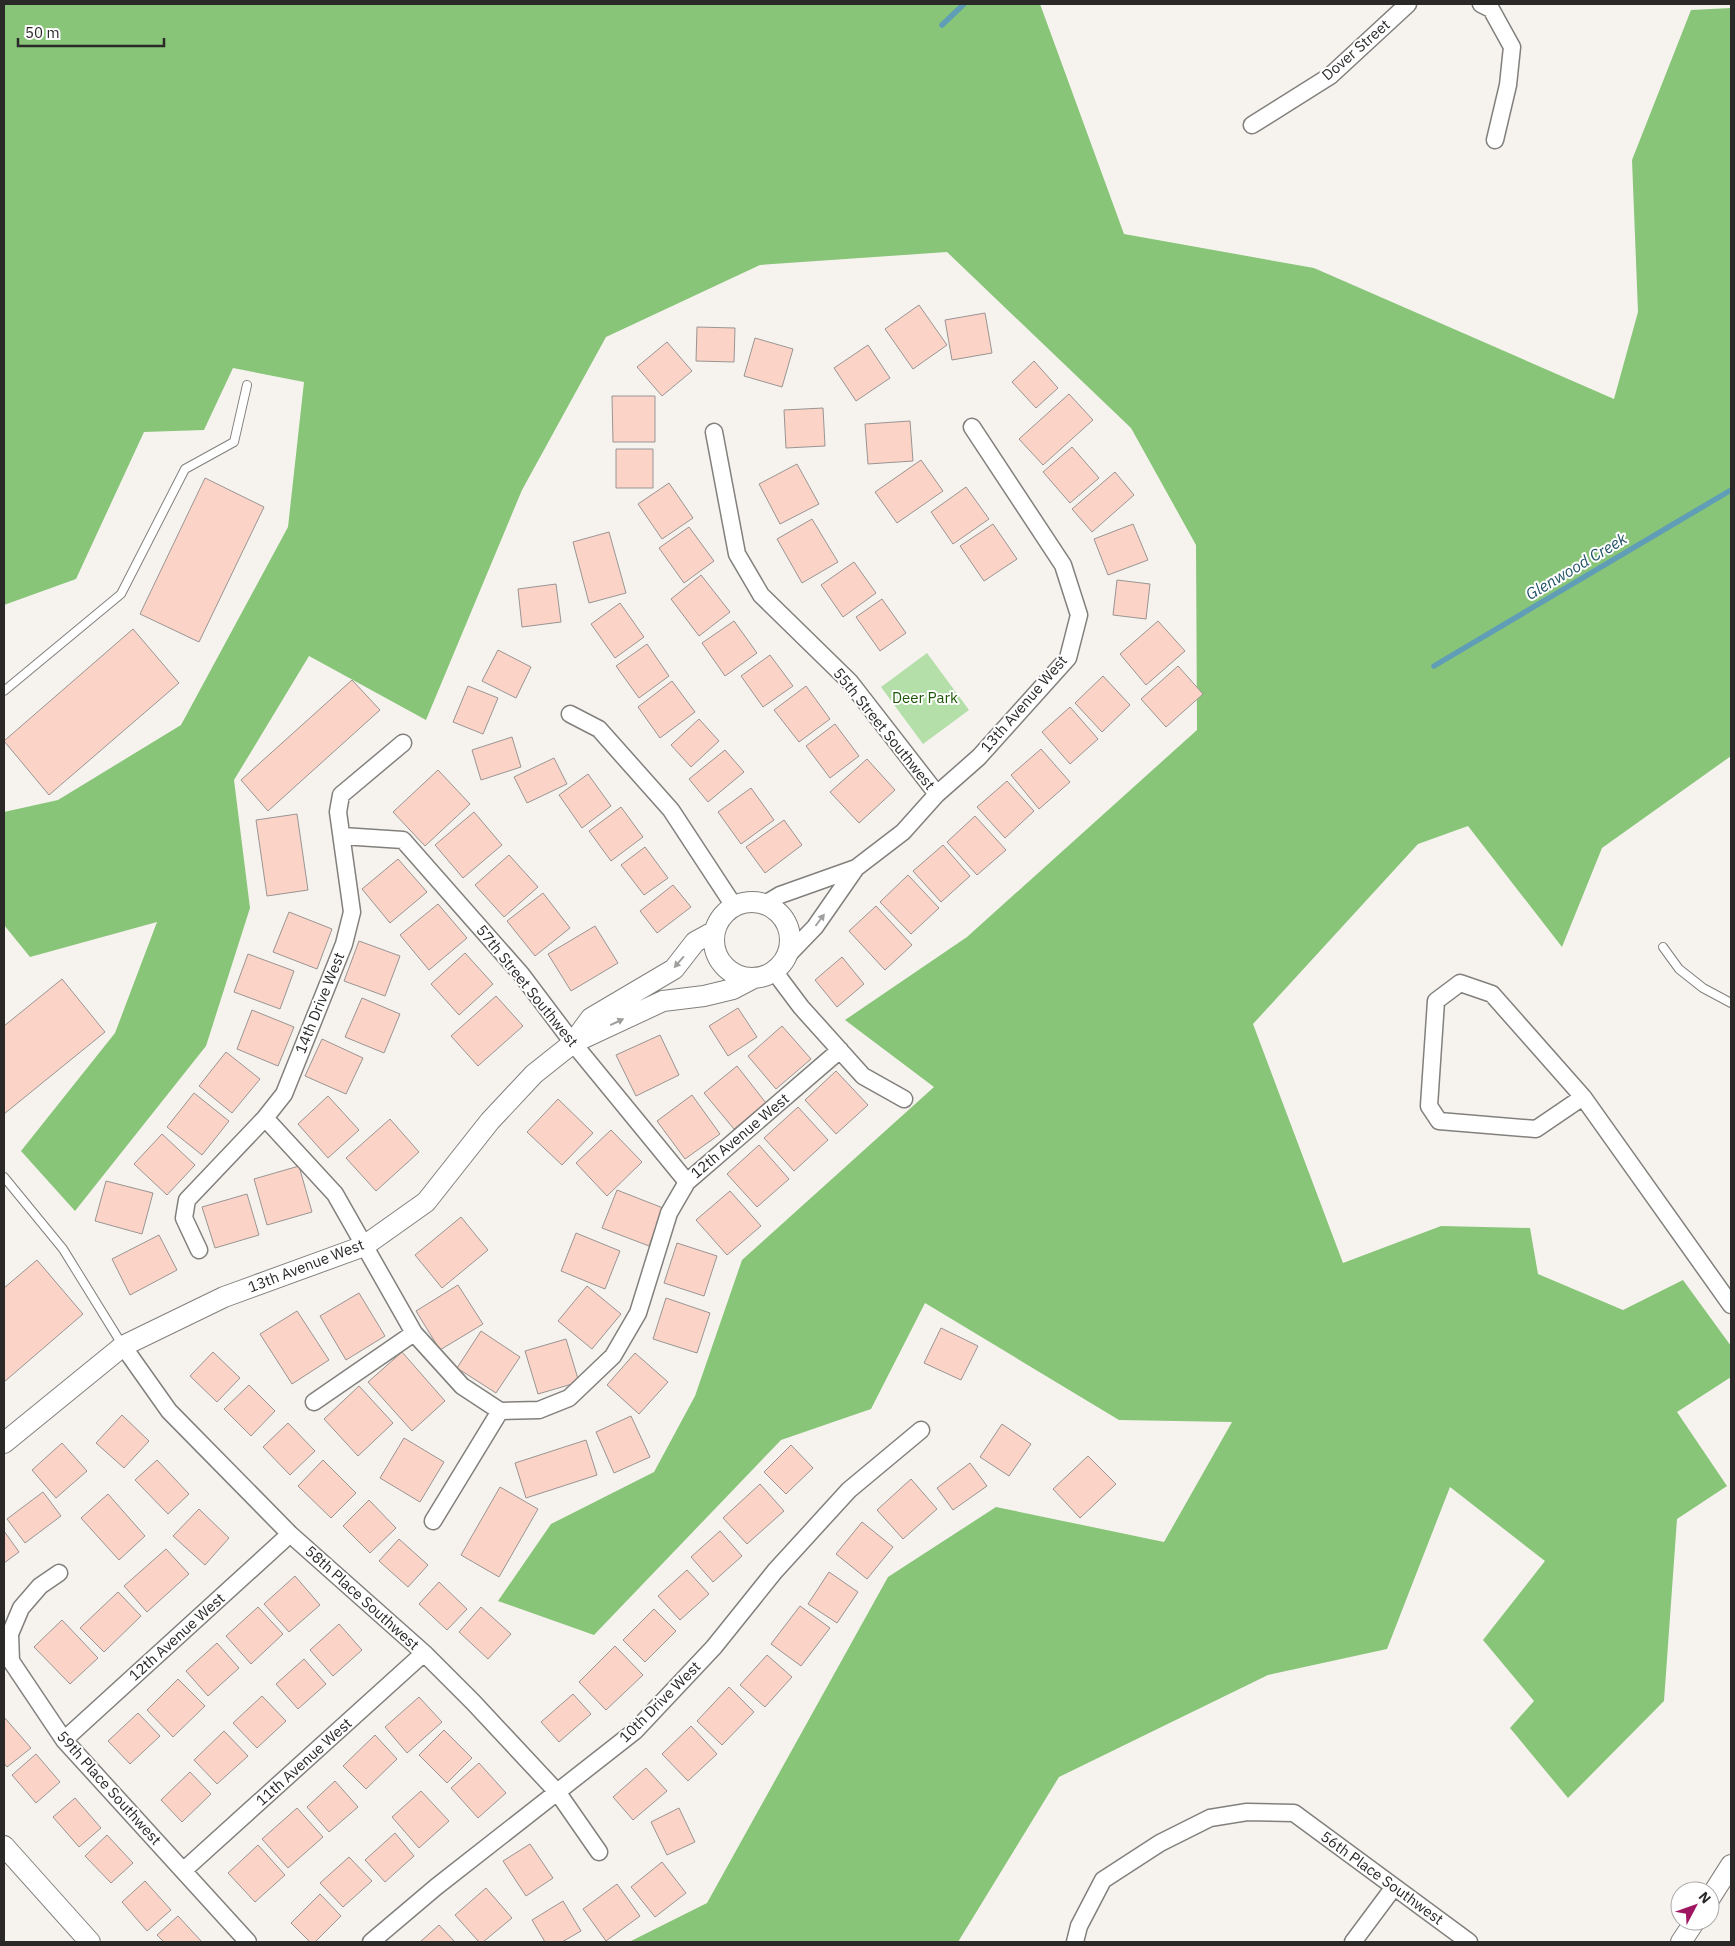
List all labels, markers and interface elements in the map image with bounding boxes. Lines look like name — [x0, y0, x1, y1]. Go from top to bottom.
scale bar — [18, 15, 164, 47]
street label: Dover Street — [1318, 15, 1394, 84]
text: 50 m — [25, 23, 60, 42]
water label: Glenwood Creek — [1522, 528, 1631, 604]
street label: 13th Avenue West — [976, 651, 1071, 756]
street label: 55th Street Southwest — [829, 664, 939, 794]
park label: Deer Park — [892, 688, 958, 707]
one-way arrow — [814, 914, 825, 927]
street label: 57th Street Southwest — [472, 921, 582, 1051]
street label: 14th Drive West — [291, 949, 348, 1056]
one-way arrow — [673, 956, 684, 969]
one-way arrow — [610, 1018, 624, 1026]
street label: 12th Avenue West — [687, 1089, 793, 1182]
street label: 13th Avenue West — [245, 1235, 367, 1296]
street label: 58th Place Southwest — [301, 1541, 423, 1654]
street label: 12th Avenue West — [125, 1588, 229, 1685]
street label: 10th Drive West — [615, 1657, 704, 1746]
street label: 11th Avenue West — [252, 1713, 356, 1810]
street label: 59th Place Southwest — [53, 1727, 166, 1849]
street label: 56th Place Southwest — [1317, 1827, 1447, 1929]
north arrow — [1670, 1881, 1720, 1931]
text: N — [1695, 1888, 1715, 1907]

